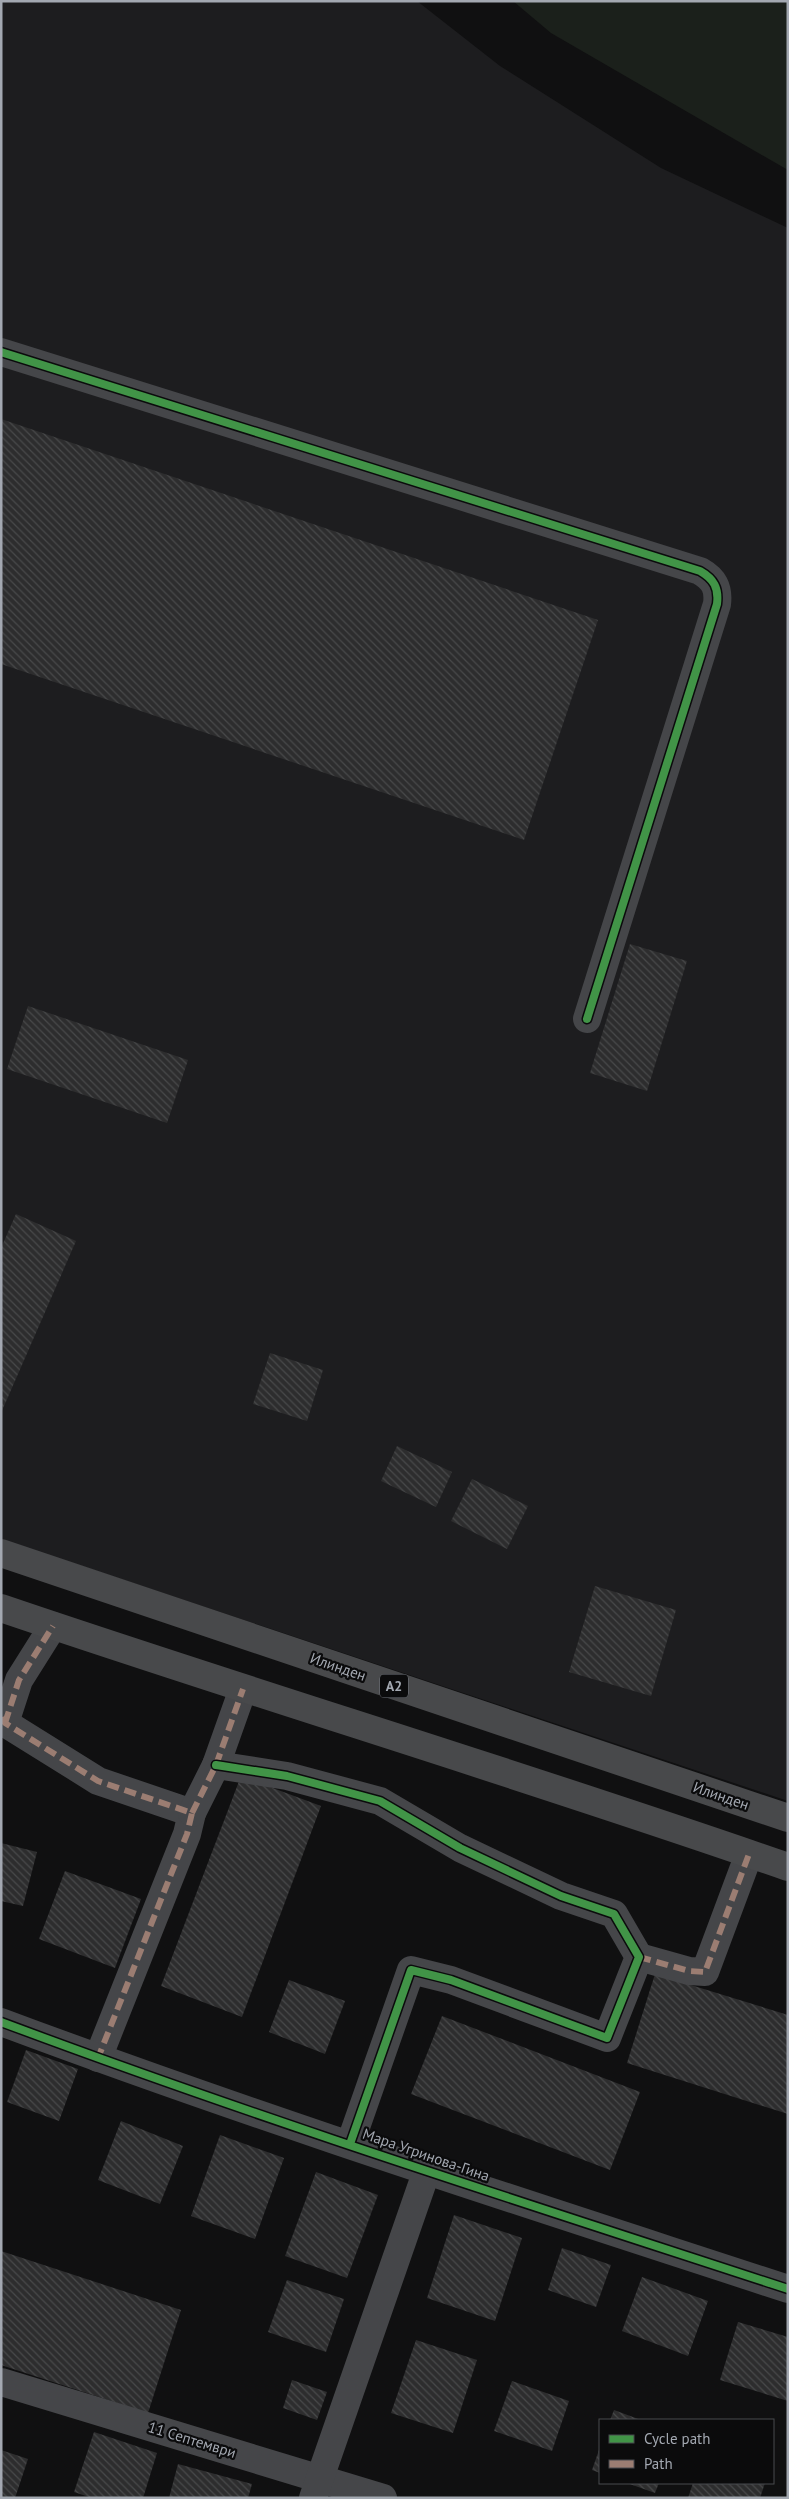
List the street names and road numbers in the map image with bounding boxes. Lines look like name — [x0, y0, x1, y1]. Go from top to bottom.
street label: Илинден — [308, 1648, 369, 1685]
road number: A2 — [380, 1674, 408, 1698]
street label: Илинден — [691, 1777, 752, 1814]
street label: Мара Угринова-Гина — [360, 2124, 492, 2185]
street label: 11 Септември — [146, 2417, 238, 2462]

